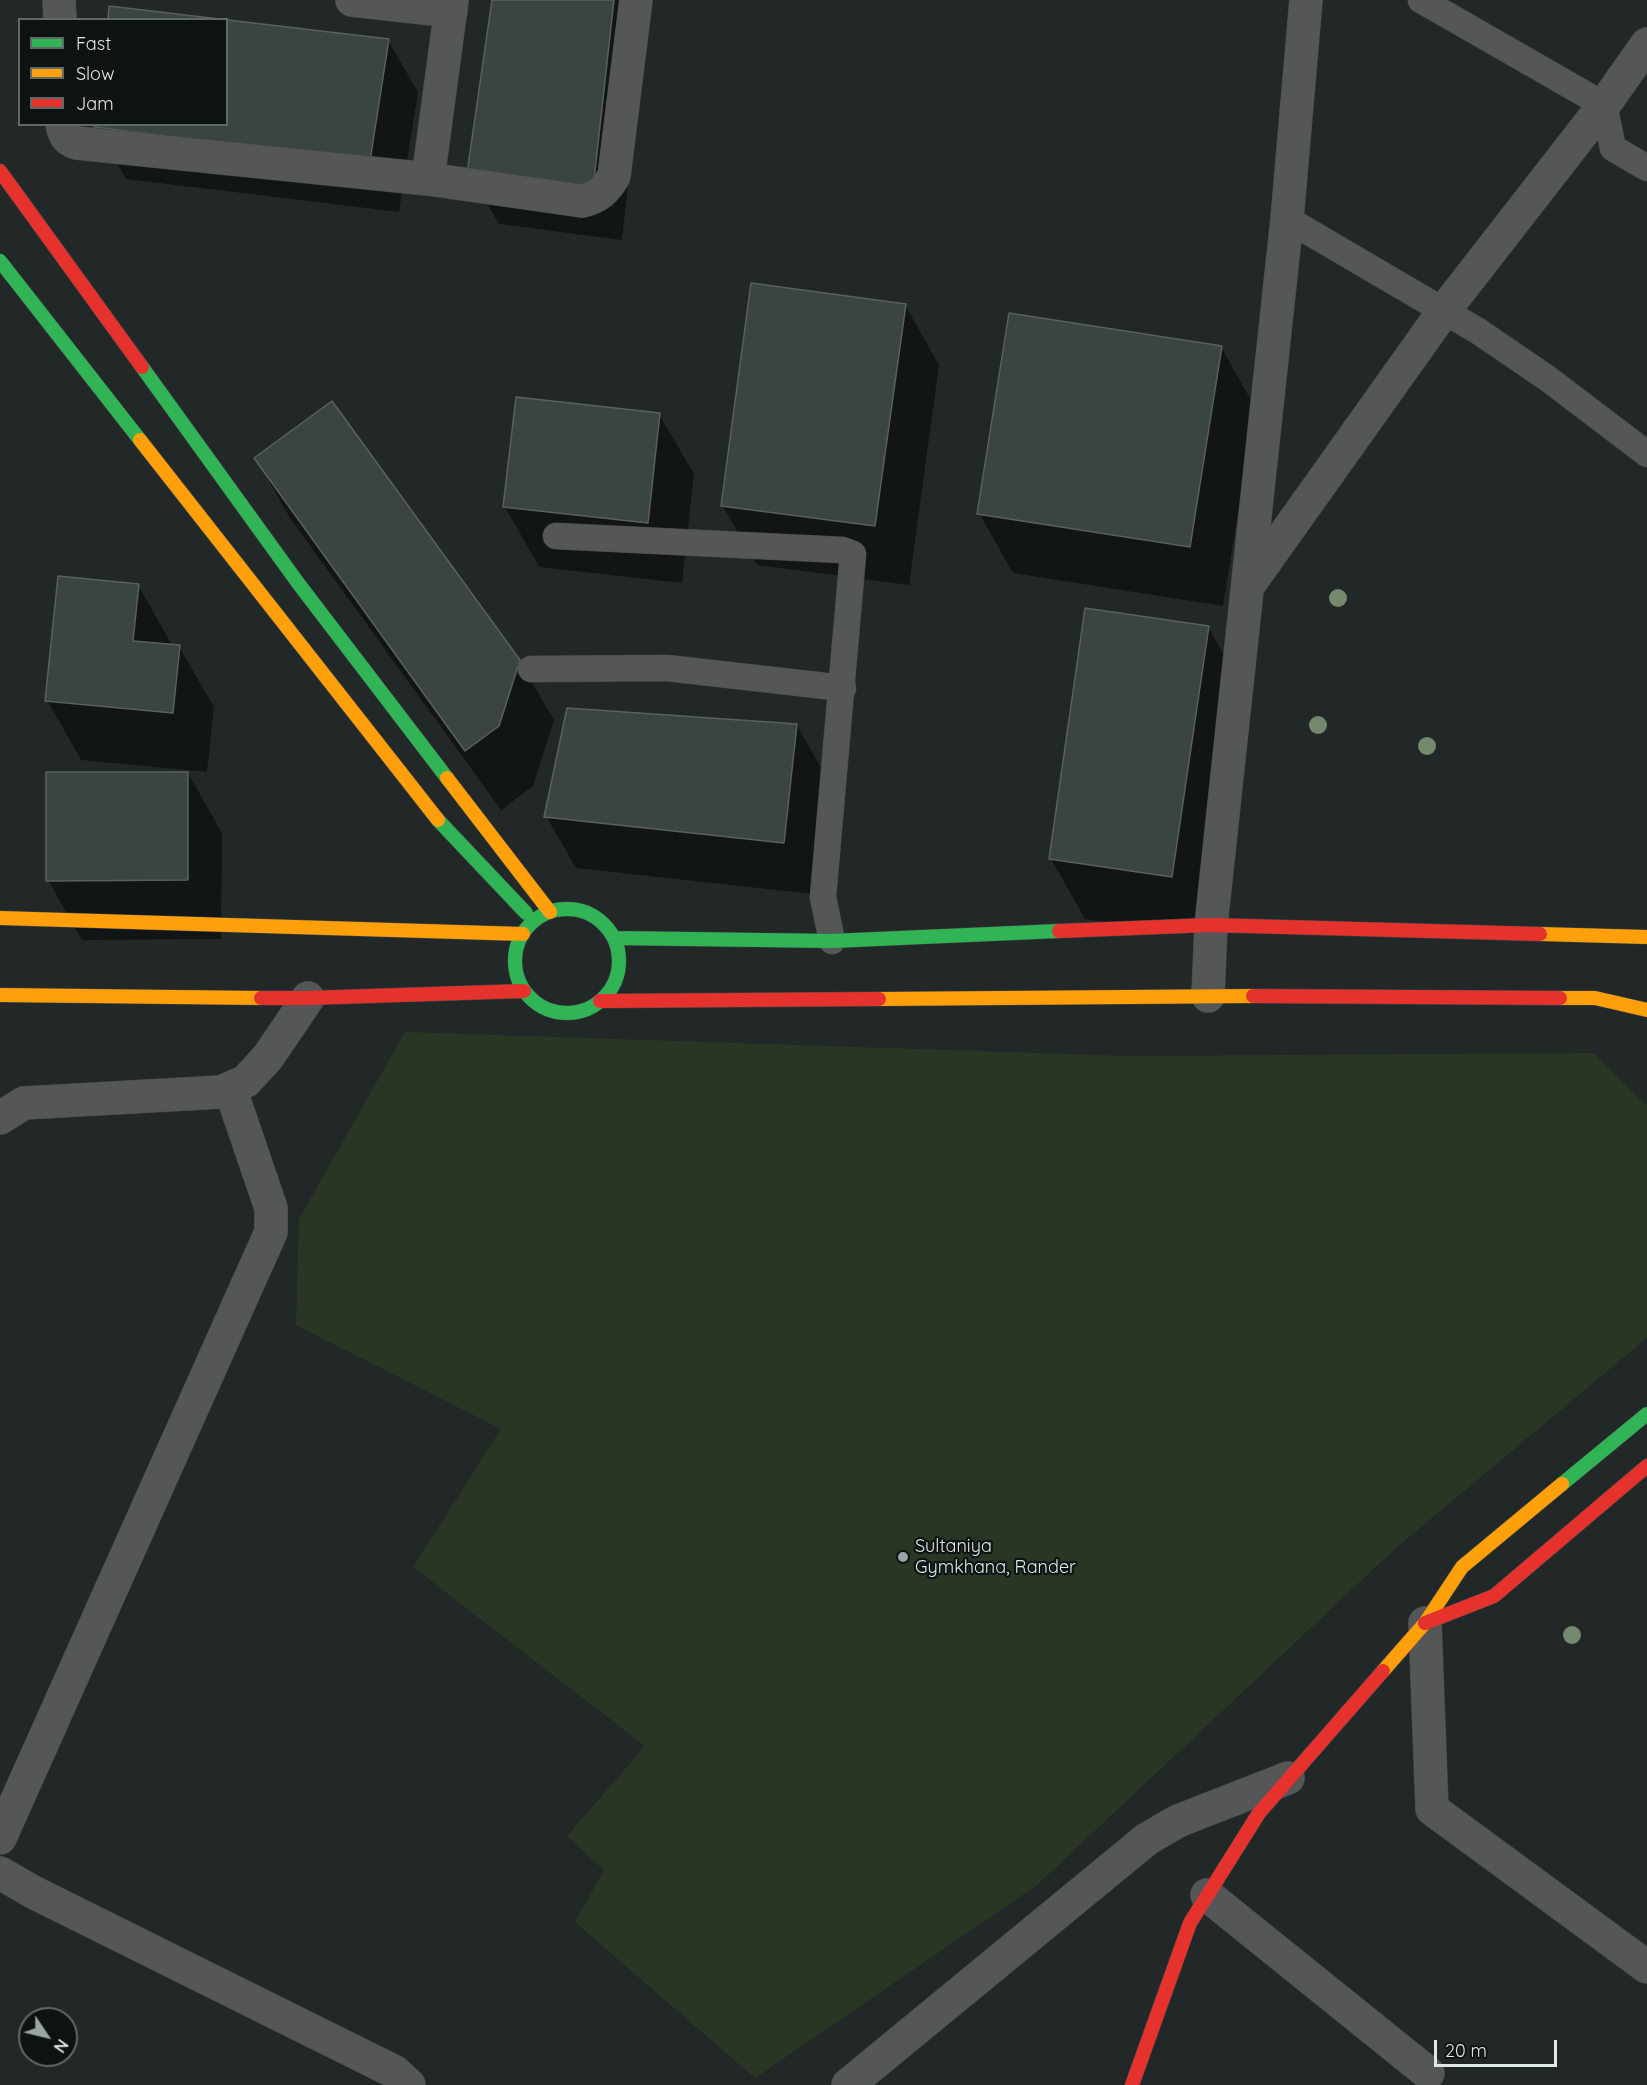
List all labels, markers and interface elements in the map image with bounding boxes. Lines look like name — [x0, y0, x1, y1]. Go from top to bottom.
legend — [18, 18, 228, 126]
text: Fast — [76, 32, 111, 55]
text: Slow — [76, 62, 114, 85]
text: Jam — [76, 92, 114, 115]
place label: Sultaniya Gymkhana, Rander — [915, 1536, 1076, 1578]
marker: Sultaniya Gymkhana, Rander — [896, 1550, 910, 1564]
north arrow — [18, 2007, 78, 2067]
scale bar — [1437, 2028, 1560, 2066]
text: N — [50, 2036, 73, 2057]
text: 20 m — [1445, 2039, 1487, 2062]

